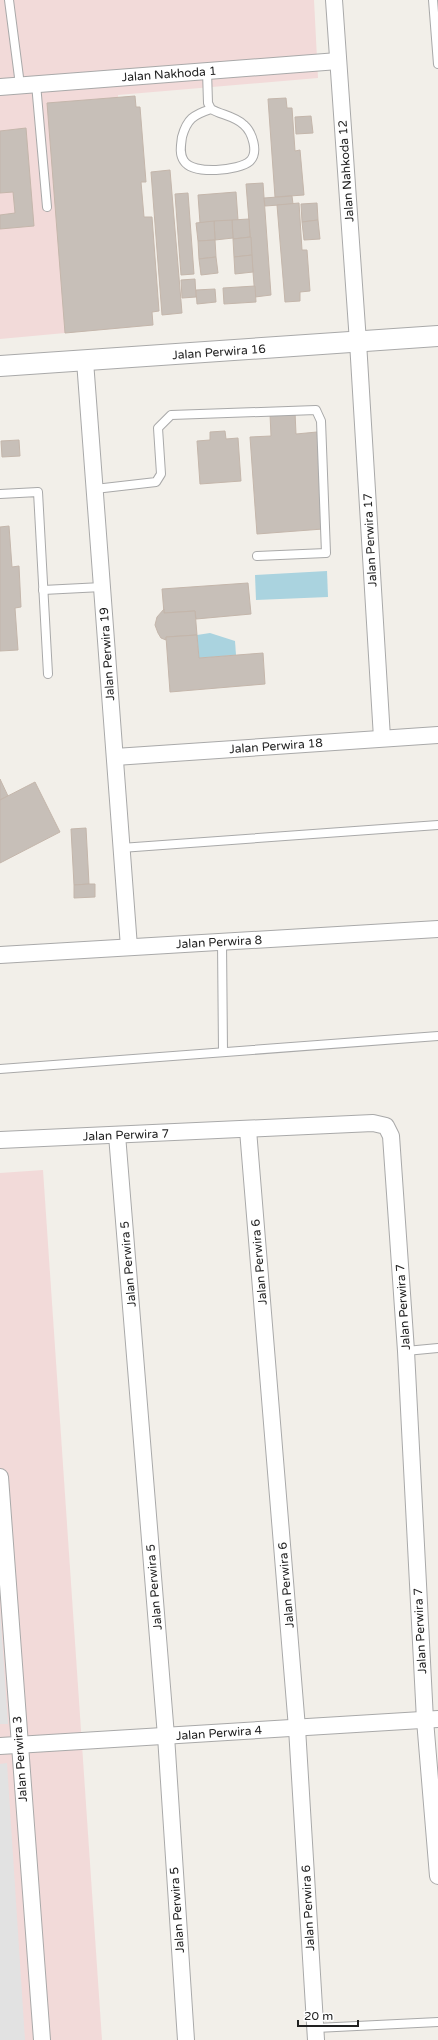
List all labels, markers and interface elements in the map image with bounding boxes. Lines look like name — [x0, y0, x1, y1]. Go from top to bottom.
street label: Jalan Nakhoda 1 — [121, 64, 217, 84]
street label: Jalan Nahkoda 12 — [335, 119, 357, 223]
street label: Jalan Perwira 16 — [172, 342, 266, 362]
street label: Jalan Perwira 17 — [361, 493, 379, 587]
street label: Jalan Perwira 19 — [97, 607, 117, 701]
street label: Jalan Perwira 18 — [229, 736, 323, 756]
street label: Jalan Perwira 8 — [176, 933, 262, 951]
street label: Jalan Perwira 7 — [83, 1126, 169, 1144]
street label: Jalan Perwira 6 — [248, 1218, 270, 1306]
street label: Jalan Perwira 5 — [117, 1220, 139, 1308]
street label: Jalan Perwira 7 — [393, 1263, 413, 1351]
street label: Jalan Perwira 6 — [275, 1541, 297, 1629]
street label: Jalan Perwira 5 — [143, 1543, 165, 1631]
street label: Jalan Perwira 7 — [411, 1588, 429, 1674]
street label: Jalan Perwira 3 — [10, 1715, 30, 1803]
street label: Jalan Perwira 4 — [175, 1723, 263, 1743]
street label: Jalan Perwira 6 — [299, 1865, 317, 1951]
street label: Jalan Perwira 5 — [167, 1866, 187, 1954]
scale bar — [298, 2002, 358, 2028]
text: 20 m — [304, 2009, 333, 2023]

